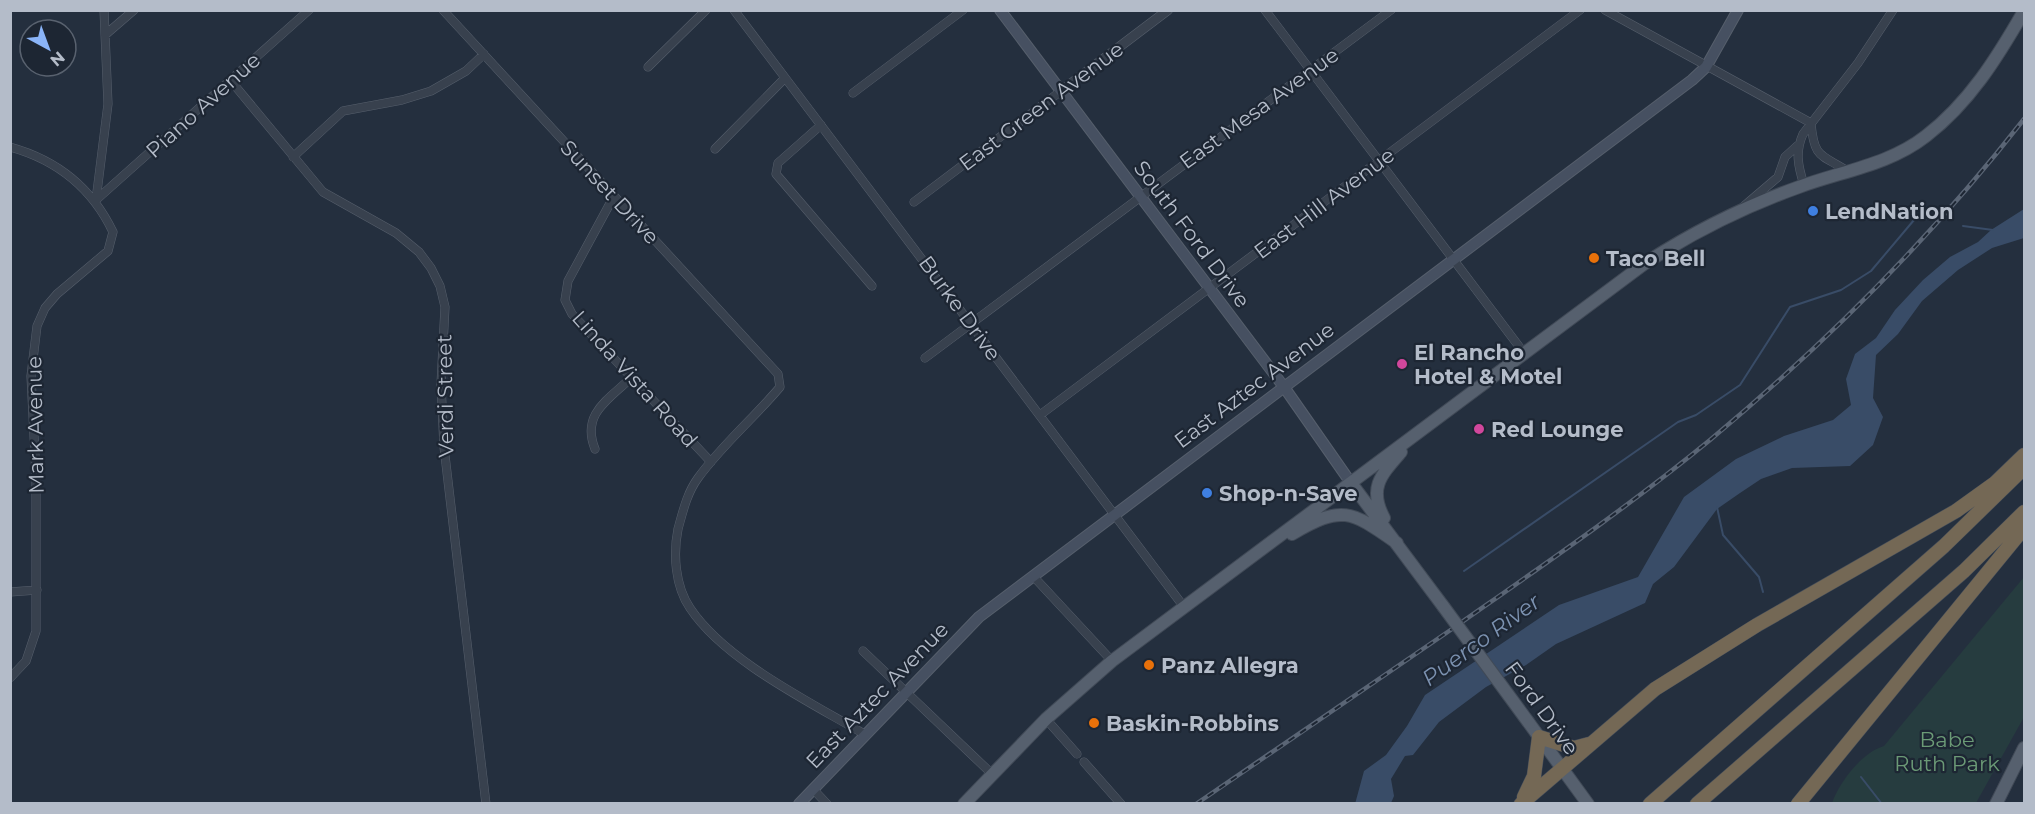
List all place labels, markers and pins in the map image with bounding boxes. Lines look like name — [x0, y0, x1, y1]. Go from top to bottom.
place label: LendNation — [1825, 199, 1954, 224]
marker: LendNation — [1806, 204, 1820, 218]
place label: Taco Bell — [1606, 246, 1705, 271]
marker: Taco Bell — [1587, 251, 1601, 265]
place label: El Rancho Hotel & Motel — [1414, 340, 1562, 389]
marker: El Rancho Hotel & Motel — [1395, 357, 1409, 371]
place label: Red Lounge — [1491, 417, 1624, 442]
marker: Red Lounge — [1472, 422, 1486, 436]
place label: Shop-n-Save — [1219, 481, 1358, 506]
marker: Shop-n-Save — [1200, 486, 1214, 500]
place label: Panz Allegra — [1161, 653, 1299, 678]
marker: Panz Allegra — [1142, 658, 1156, 672]
place label: Baskin-Robbins — [1106, 711, 1279, 736]
marker: Baskin-Robbins — [1087, 716, 1101, 730]

